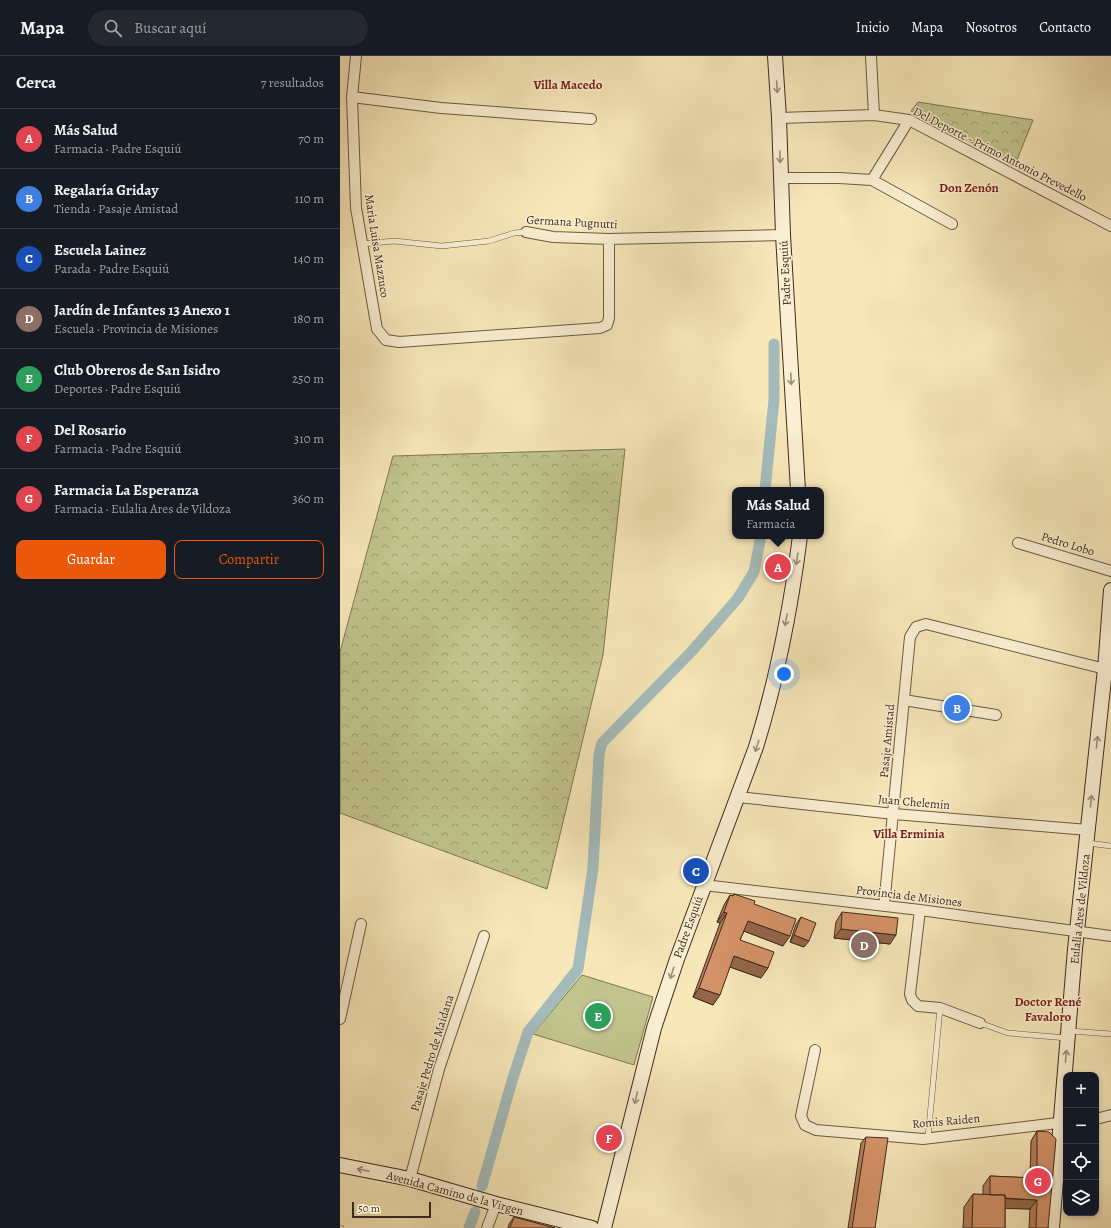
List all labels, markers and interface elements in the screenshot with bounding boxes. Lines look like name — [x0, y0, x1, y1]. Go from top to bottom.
search box — [88, 10, 368, 46]
text: Mapa — [20, 15, 64, 41]
icon: search — [102, 17, 124, 39]
text: Buscar aquí — [134, 18, 206, 38]
text: Inicio — [856, 18, 889, 37]
text: Mapa — [911, 18, 943, 37]
text: Nosotros — [965, 18, 1017, 37]
text: Contacto — [1039, 18, 1091, 37]
text: Cerca — [16, 71, 56, 94]
text: 7 resultados — [261, 74, 324, 91]
district label: Villa Macedo — [533, 76, 603, 93]
one-way arrow — [773, 80, 780, 93]
street label: Del Deporte - Primo Antonio Prevedello — [910, 103, 1090, 205]
text: Más Salud — [54, 120, 118, 140]
text: A — [25, 130, 33, 147]
text: 70 m — [298, 130, 324, 147]
text: Farmacia · Padre Esquiú — [54, 140, 182, 157]
one-way arrow — [776, 150, 784, 163]
district label: Don Zenón — [939, 179, 1000, 196]
text: Regalaría Griday — [54, 180, 158, 200]
text: B — [25, 190, 33, 207]
text: 110 m — [295, 190, 324, 207]
street label: Maria Luisa Mazzuco — [361, 193, 393, 299]
text: Tienda · Pasaje Amistad — [54, 200, 178, 217]
street label: Germana Pugnutti — [526, 212, 618, 232]
text: Escuela Lainez — [54, 240, 146, 260]
street label: Padre Esquiú — [775, 240, 795, 306]
text: C — [25, 250, 33, 267]
text: 140 m — [293, 250, 324, 267]
text: Parada · Padre Esquiú — [54, 260, 169, 277]
text: Jardín de Infantes 13 Anexo 1 — [54, 300, 230, 320]
text: D — [24, 310, 34, 327]
text: 180 m — [293, 310, 324, 327]
text: Escuela · Provincia de Misiones — [54, 320, 218, 337]
text: Club Obreros de San Isidro — [54, 360, 220, 380]
text: E — [25, 370, 33, 387]
text: 250 m — [292, 370, 324, 387]
one-way arrow — [788, 372, 795, 385]
text: Deportes · Padre Esquiú — [54, 380, 181, 397]
text: Del Rosario — [54, 420, 126, 440]
text: F — [26, 430, 32, 447]
text: 310 m — [294, 430, 324, 447]
text: Farmacia · Padre Esquiú — [54, 440, 182, 457]
text: Farmacia La Esperanza — [54, 480, 199, 500]
popup — [732, 487, 824, 539]
text: G — [25, 490, 33, 507]
text: 360 m — [292, 490, 324, 507]
text: Más Salud — [746, 495, 810, 515]
text: Farmacia · Eulalia Ares de Vildoza — [54, 500, 231, 517]
text: Farmacia — [746, 515, 795, 532]
street label: Pedro Lobo — [1039, 528, 1097, 560]
button: Guardar — [16, 540, 166, 579]
button: Compartir — [174, 540, 324, 579]
pin: A — [765, 552, 791, 582]
one-way arrow — [793, 552, 801, 565]
one-way arrow — [782, 613, 790, 626]
your location — [774, 664, 794, 684]
pin: B — [944, 693, 970, 723]
street label: Pasaje Amistad — [876, 703, 898, 779]
one-way arrow — [1093, 736, 1101, 749]
one-way arrow — [753, 740, 760, 753]
street label: Juan Chelemín — [877, 791, 951, 813]
one-way arrow — [1087, 795, 1095, 808]
district label: Villa Erminia — [872, 825, 945, 842]
street label: Eulalia Ares de Vildoza — [1066, 853, 1094, 965]
pin: C — [683, 856, 709, 886]
street label: Provincia de Misiones — [855, 882, 963, 910]
street label: Padre Esquiú — [669, 893, 707, 960]
pin: D — [851, 930, 877, 960]
one-way arrow — [668, 966, 675, 979]
street label: Pasaje Pedro de Maidana — [407, 992, 457, 1113]
district label: Doctor René Favaloro — [1014, 993, 1082, 1025]
pin: E — [585, 1001, 611, 1031]
one-way arrow — [1063, 1050, 1070, 1063]
map controls — [1063, 1072, 1099, 1216]
button: + — [1063, 1072, 1099, 1108]
one-way arrow — [631, 1091, 639, 1104]
button: − — [1063, 1108, 1099, 1144]
street label: Romis Raiden — [911, 1110, 981, 1132]
pin: F — [596, 1123, 622, 1153]
button: locate — [1063, 1144, 1099, 1180]
one-way arrow — [357, 1166, 370, 1174]
pin: G — [1025, 1166, 1051, 1196]
street label: Avenida Camino de la Virgen — [384, 1167, 526, 1219]
button: layers — [1063, 1180, 1099, 1216]
scale bar — [352, 1200, 431, 1219]
text: 50 m — [358, 1201, 380, 1216]

